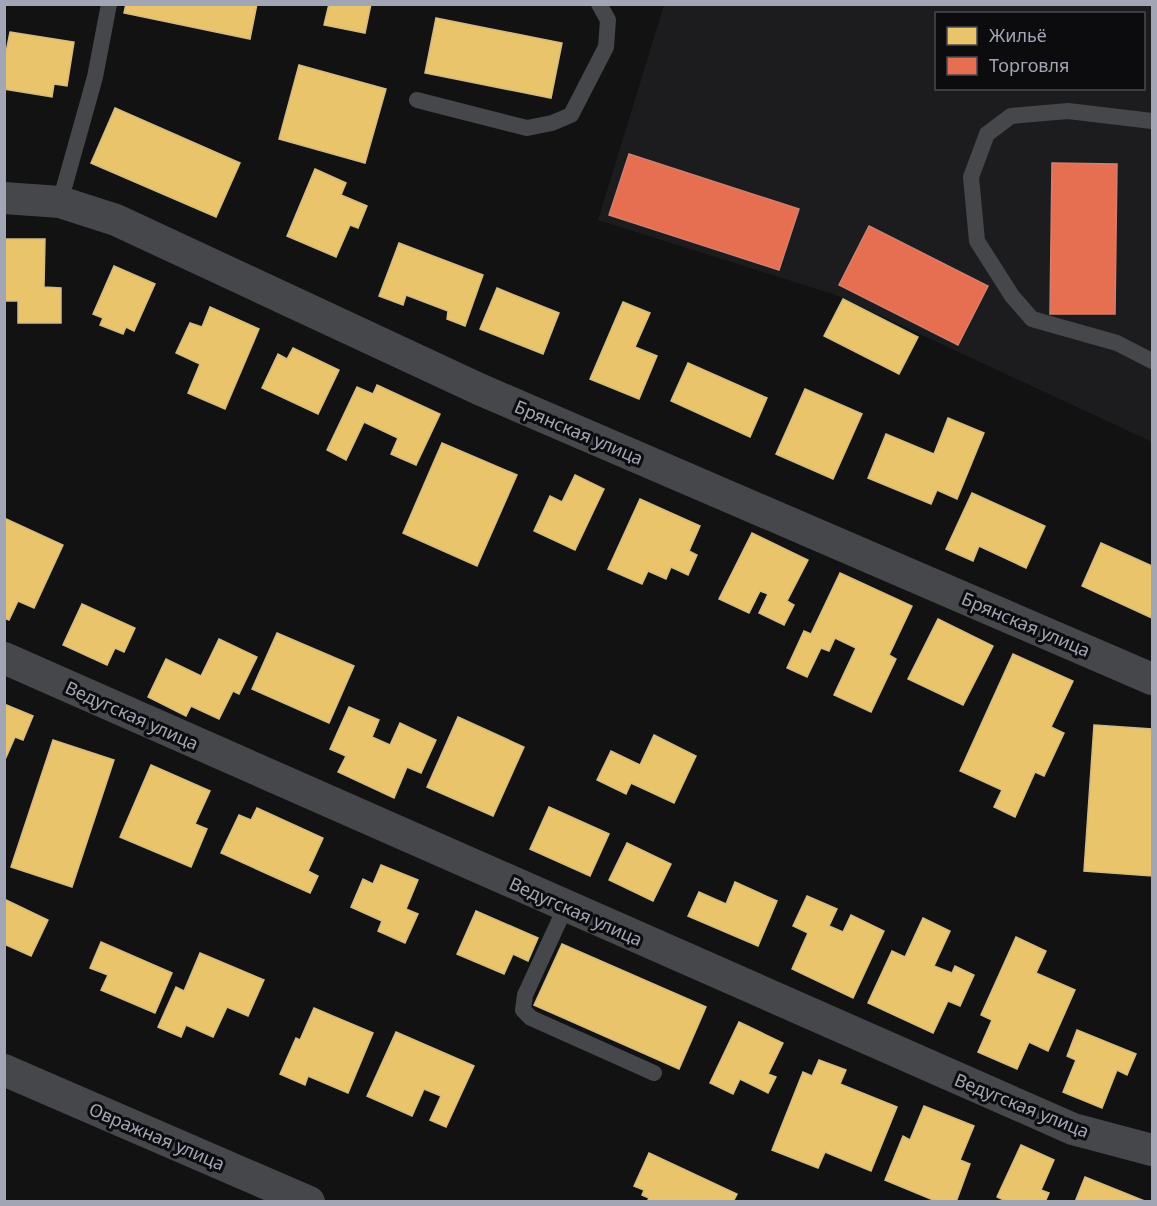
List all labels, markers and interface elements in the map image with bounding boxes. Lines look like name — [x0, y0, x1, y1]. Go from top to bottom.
legend — [935, 12, 1145, 90]
text: Жильё — [989, 23, 1047, 47]
text: Торговля — [989, 53, 1069, 77]
street label: Брянская улица — [511, 394, 647, 470]
street label: Брянская улица — [958, 586, 1094, 662]
street label: Ведугская улица — [62, 675, 202, 755]
street label: Ведугская улица — [506, 871, 646, 951]
street label: Ведугская улица — [951, 1067, 1093, 1143]
street label: Овражная улица — [85, 1097, 229, 1175]

